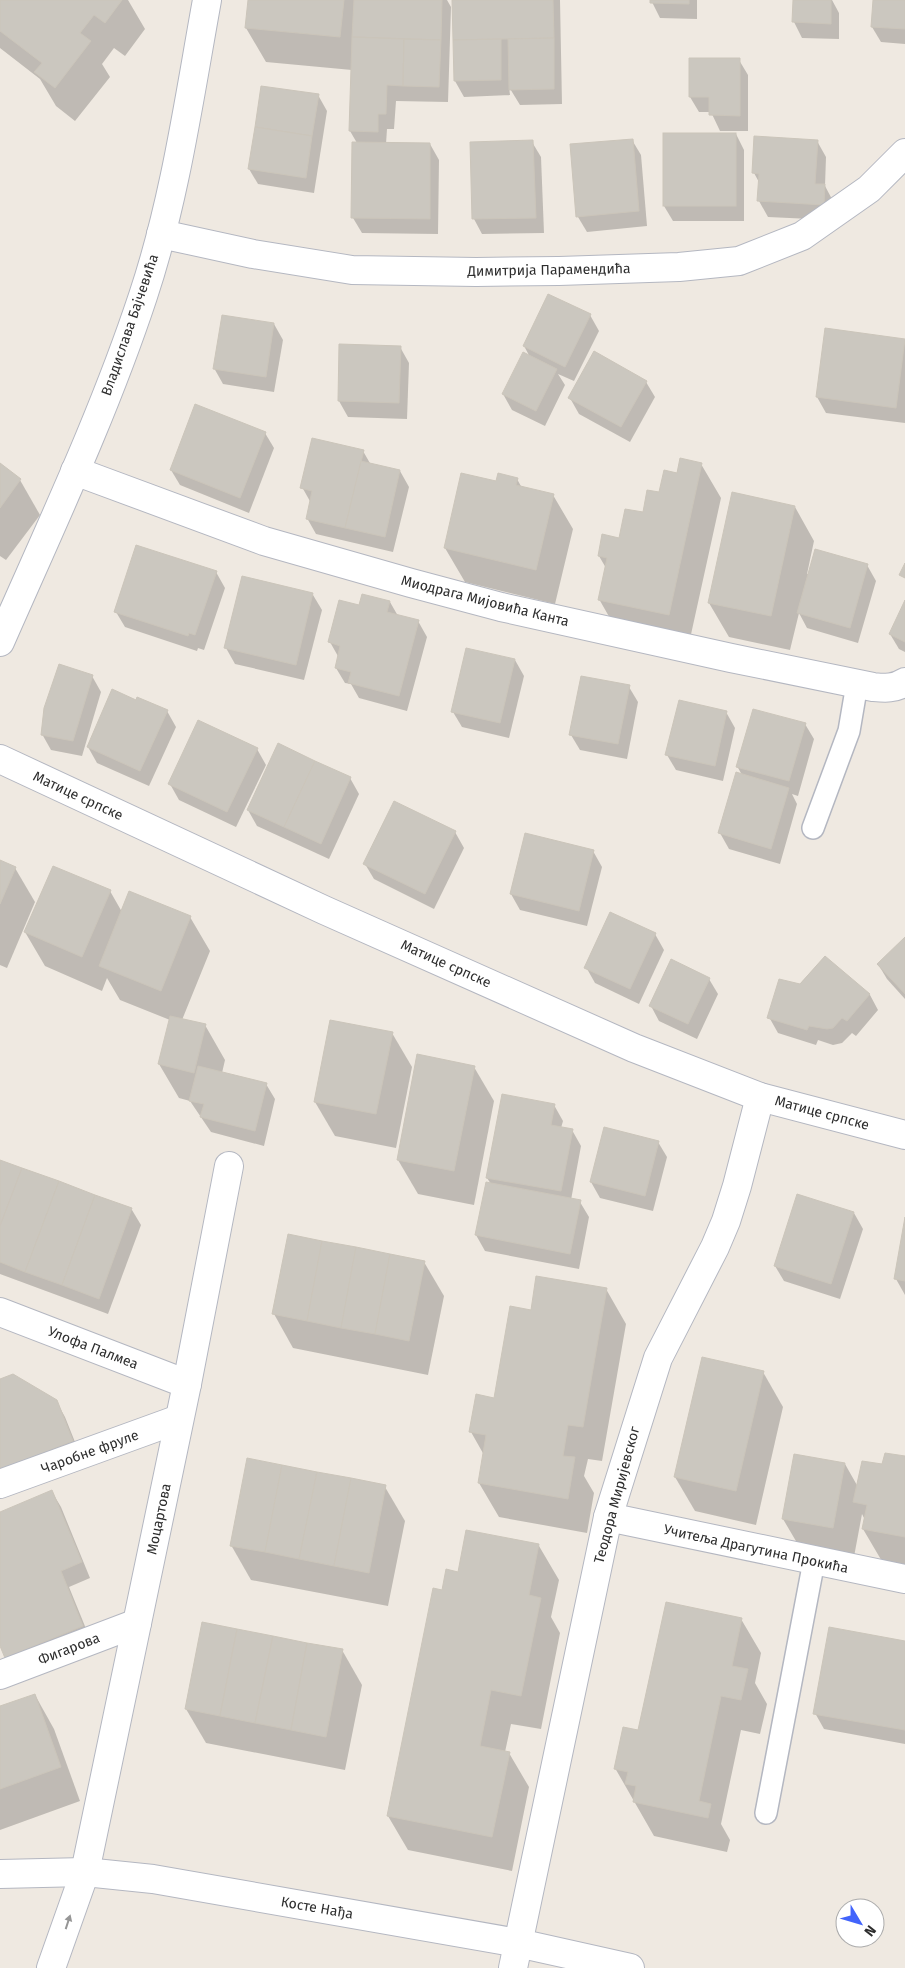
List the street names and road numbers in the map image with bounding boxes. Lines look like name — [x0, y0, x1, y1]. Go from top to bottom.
street label: Владислава Бајчевића — [98, 252, 162, 398]
street label: Димитрија Парамендића — [466, 260, 631, 280]
street label: Миодрага Мијовића Канта — [399, 572, 571, 630]
street label: Матице српске — [30, 768, 126, 824]
street label: Матице српске — [398, 936, 494, 992]
street label: Матице српске — [773, 1092, 871, 1134]
street label: Улофа Палмеа — [45, 1323, 141, 1373]
street label: Теодора Миријевског — [591, 1425, 643, 1565]
street label: Чаробне фруле — [39, 1426, 141, 1478]
street label: Моцартова — [143, 1482, 175, 1556]
street label: Учитеља Драгутина Прокића — [662, 1521, 850, 1577]
street label: Фигарова — [36, 1629, 102, 1669]
street label: Косте Нађа — [279, 1893, 355, 1923]

